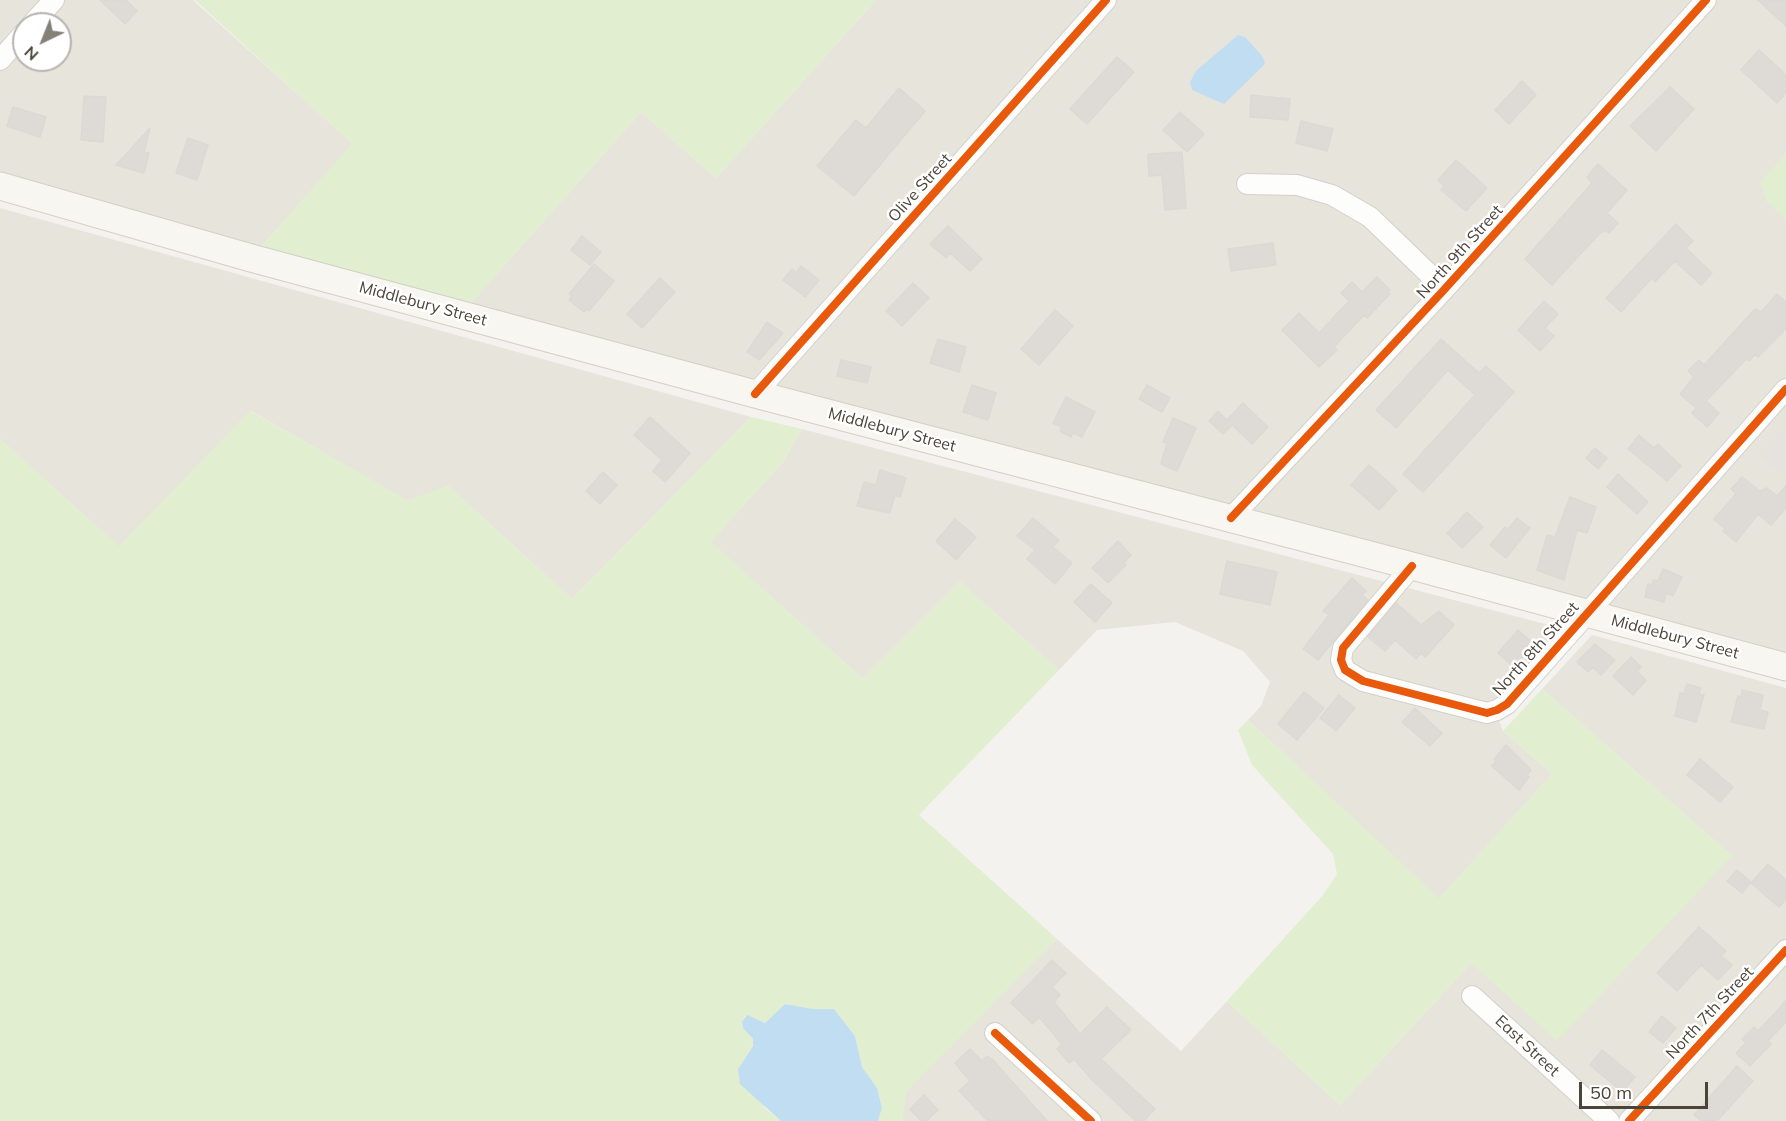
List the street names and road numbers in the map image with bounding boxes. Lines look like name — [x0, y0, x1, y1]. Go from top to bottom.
street label: Olive Street — [884, 150, 956, 226]
street label: North 9th Street — [1413, 201, 1507, 303]
street label: Middlebury Street — [357, 278, 489, 330]
street label: Middlebury Street — [826, 404, 958, 456]
street label: North 8th Street — [1489, 598, 1583, 700]
street label: Middlebury Street — [1609, 611, 1741, 663]
street label: North 7th Street — [1662, 963, 1758, 1063]
street label: East Street — [1491, 1011, 1563, 1081]

